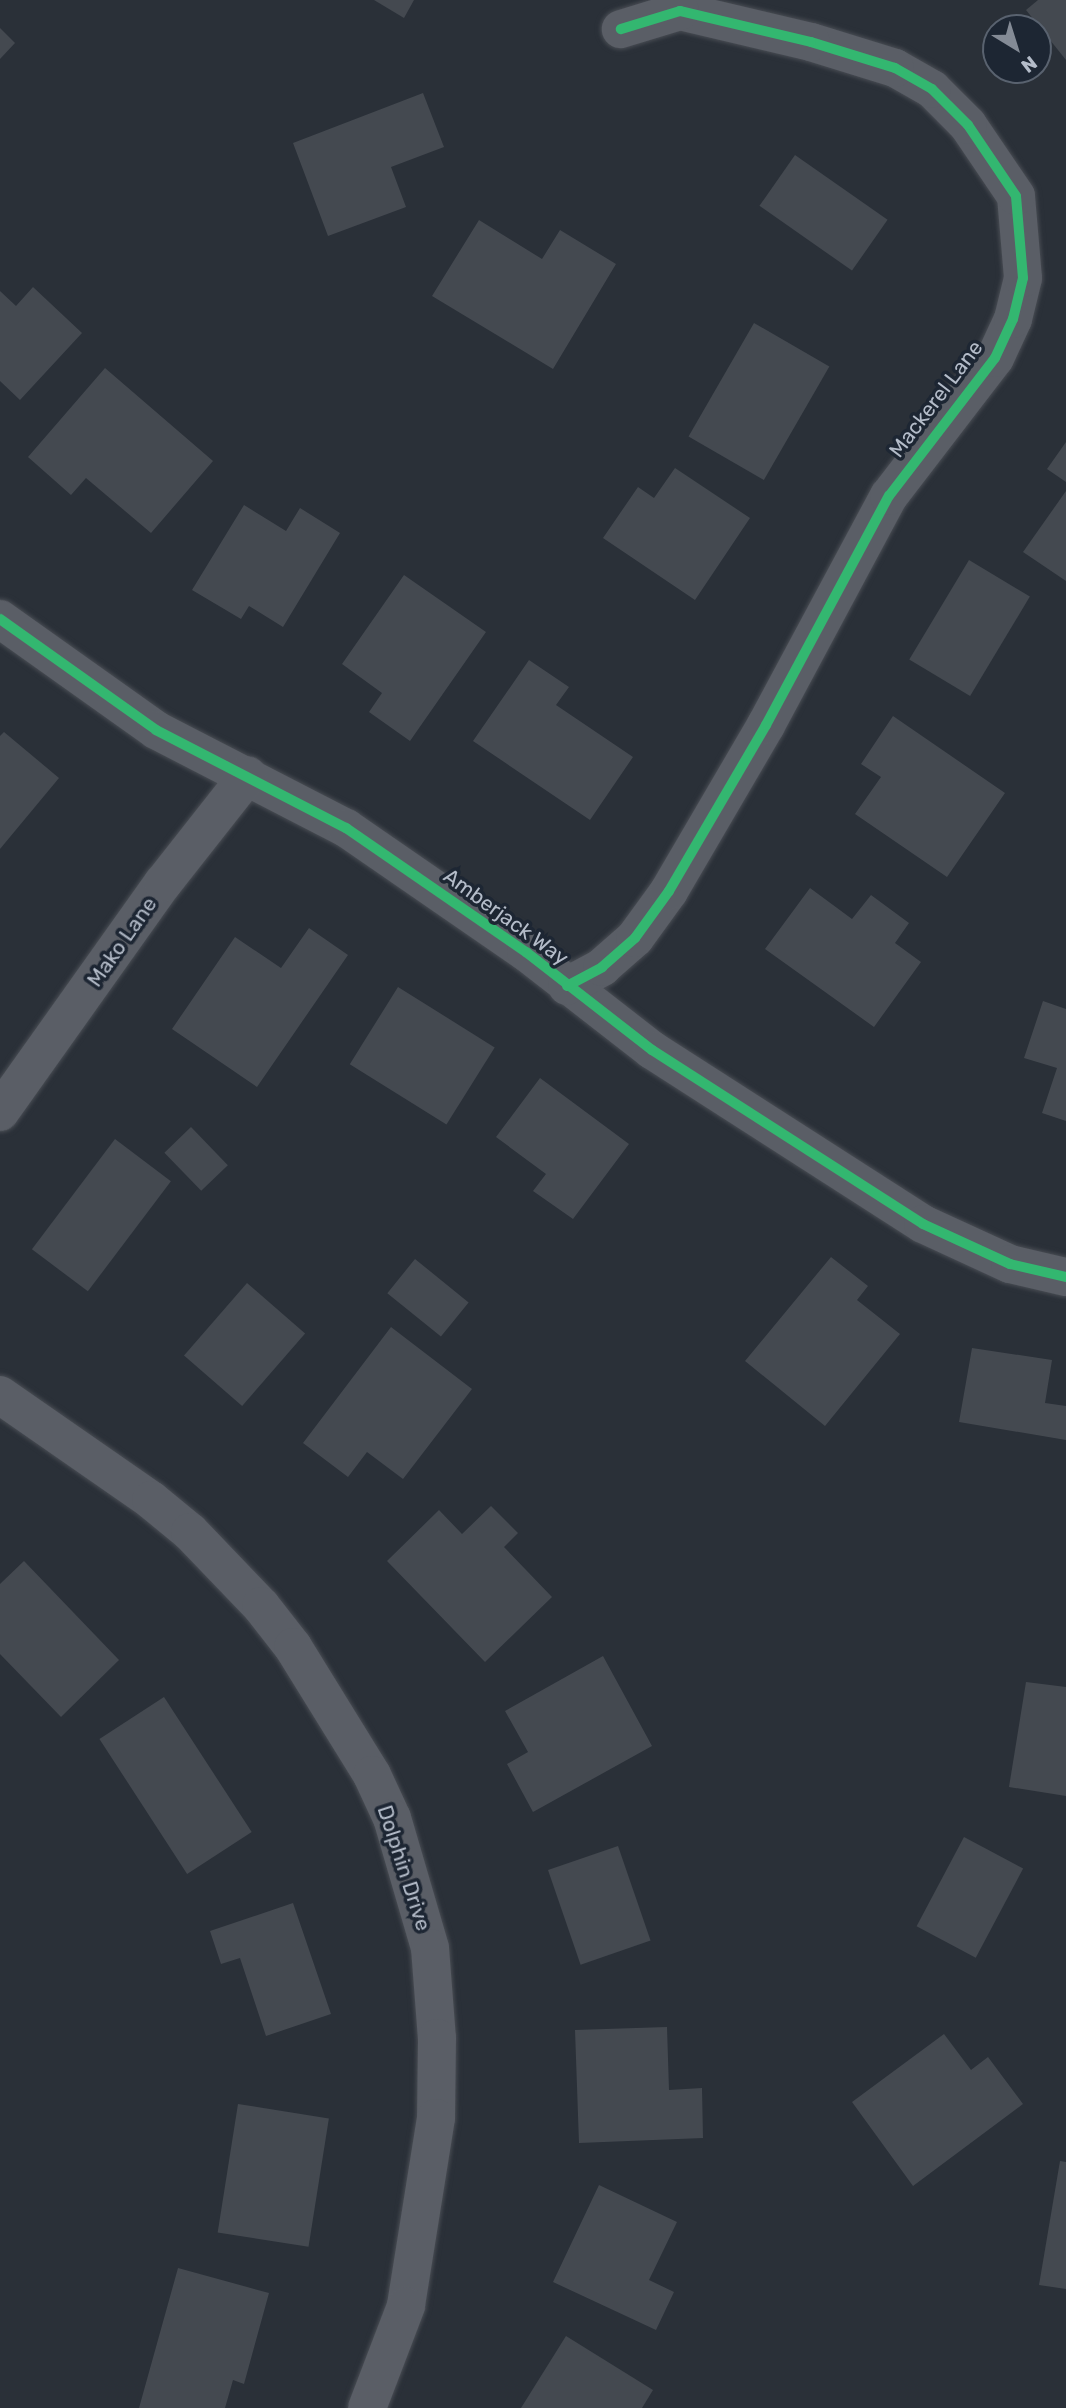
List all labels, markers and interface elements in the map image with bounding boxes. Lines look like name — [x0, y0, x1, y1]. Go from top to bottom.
north arrow — [982, 14, 1052, 84]
text: N — [1017, 51, 1041, 78]
street label: Mackerel Lane — [884, 336, 988, 462]
street label: Amberjack Way — [438, 863, 574, 971]
street label: Mako Lane — [82, 892, 162, 992]
street label: Dolphin Drive — [372, 1802, 436, 1934]

